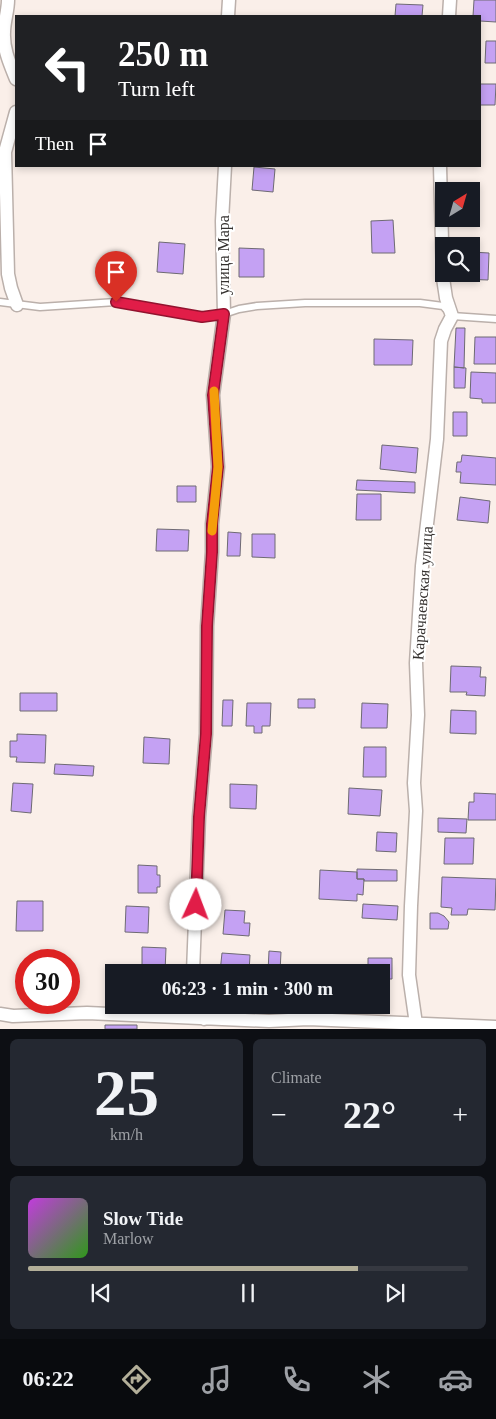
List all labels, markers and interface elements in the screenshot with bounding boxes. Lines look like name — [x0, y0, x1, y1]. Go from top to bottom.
icon: left — [35, 35, 100, 100]
text: 250 m — [118, 35, 208, 74]
text: Turn left — [118, 76, 195, 101]
icon: arrive — [84, 130, 112, 158]
text: Then — [35, 133, 74, 154]
north arrow — [435, 182, 480, 228]
map controls — [435, 182, 480, 282]
street label: улица Мара — [215, 215, 233, 295]
button: search — [435, 237, 480, 282]
pin — [95, 251, 137, 302]
icon: arrive — [102, 258, 130, 286]
street label: Карачаевская улица — [409, 525, 437, 661]
position arrow — [169, 878, 221, 930]
speed limit sign: 30 — [15, 949, 80, 1014]
text: 06:23 · 1 min · 300 m — [162, 978, 333, 999]
text: 25 — [94, 1057, 159, 1129]
text: Climate — [271, 1069, 322, 1086]
text: 22° — [343, 1094, 396, 1136]
text: − — [271, 1099, 287, 1130]
text: + — [452, 1099, 468, 1130]
text: km/h — [110, 1126, 143, 1143]
text: Slow Tide — [103, 1208, 183, 1229]
text: Marlow — [103, 1230, 154, 1247]
icon: previous — [87, 1279, 115, 1307]
icon: pause — [234, 1279, 262, 1307]
icon: next — [381, 1279, 409, 1307]
icon: directions — [119, 1362, 154, 1397]
icon: music — [199, 1362, 234, 1397]
icon: phone — [279, 1362, 314, 1397]
icon: climate — [359, 1362, 394, 1397]
icon: car — [438, 1362, 473, 1397]
text: 06:22 — [22, 1366, 74, 1391]

